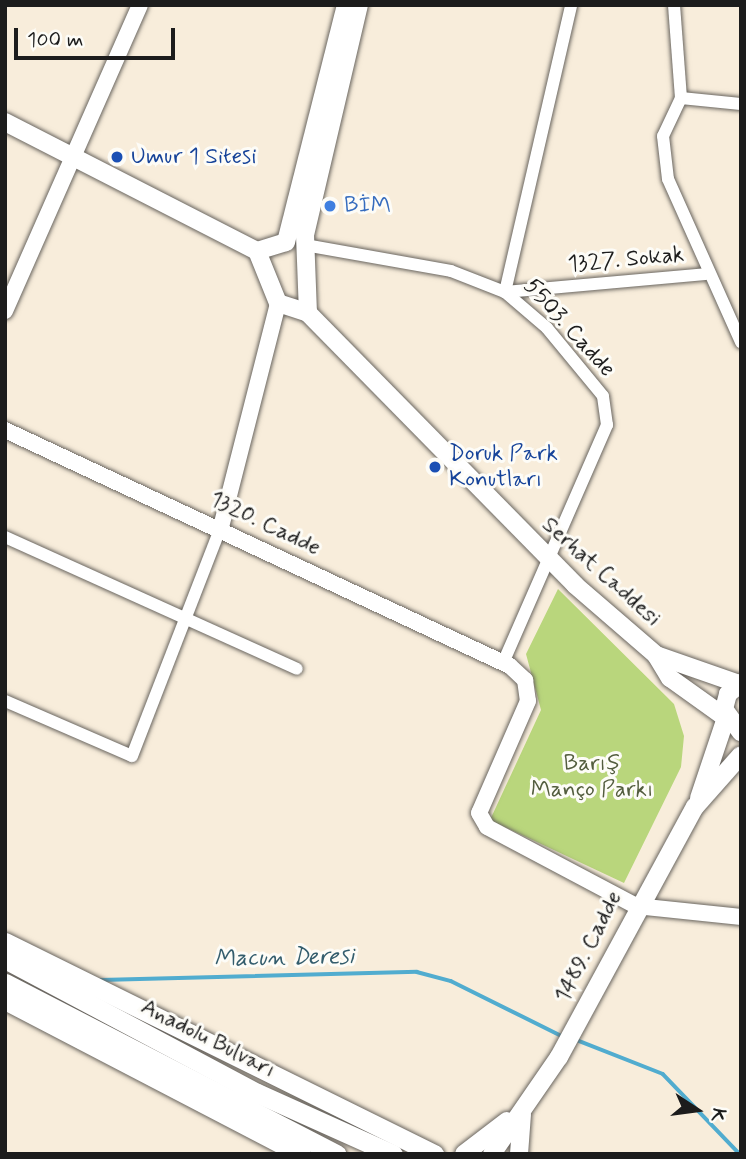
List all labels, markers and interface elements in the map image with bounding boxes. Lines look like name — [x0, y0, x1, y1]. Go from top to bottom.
scale bar — [18, 14, 178, 58]
text: 100 m — [27, 26, 83, 54]
place label: Umur 1 Sitesi — [131, 143, 256, 171]
marker: Umur 1 Sitesi — [109, 149, 125, 165]
place label: BİM — [344, 192, 391, 220]
marker: BİM — [322, 198, 338, 214]
street label: 1327. Sokak — [567, 241, 685, 279]
street label: 5503. Cadde — [517, 273, 621, 383]
place label: Doruk Park Konutları — [449, 440, 555, 494]
marker: Doruk Park Konutları — [427, 459, 443, 475]
street label: 1320. Cadde — [205, 485, 325, 563]
street label: Serhat Caddesi — [535, 511, 667, 633]
park label: Barış Manço Parkı — [531, 750, 653, 804]
street label: 1489. Cadde — [549, 887, 629, 1007]
water label: Macun Deresi — [213, 942, 355, 974]
street label: Anadolu Bulvarı — [136, 993, 280, 1085]
north arrow — [662, 1075, 732, 1145]
text: K — [704, 1105, 732, 1124]

